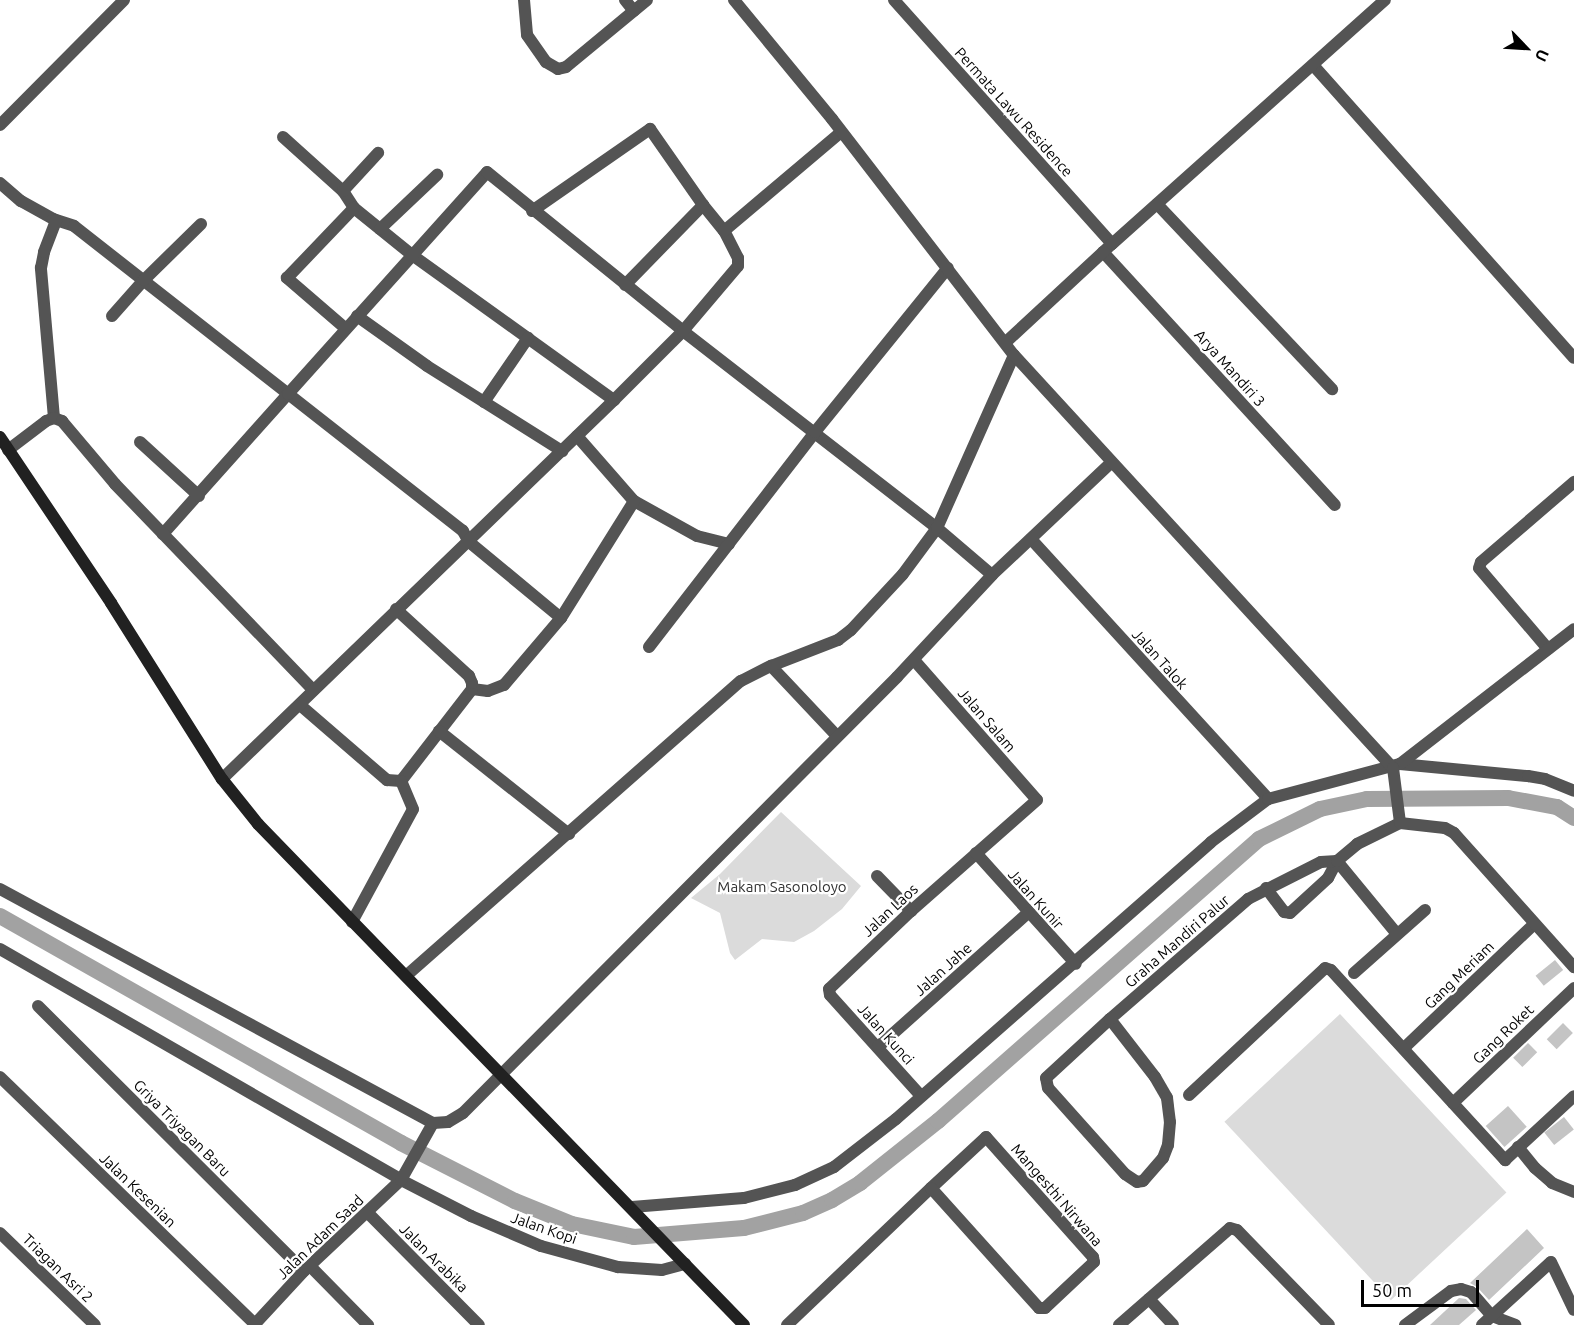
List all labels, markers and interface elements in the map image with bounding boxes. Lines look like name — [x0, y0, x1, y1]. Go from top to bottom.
north arrow — [1496, 18, 1556, 78]
street label: Permata Lawu Residence — [951, 44, 1077, 180]
text: U — [1532, 47, 1553, 64]
street label: Arya Mandiri 3 — [1191, 326, 1269, 410]
street label: Jalan Talok — [1128, 625, 1192, 693]
street label: Jalan Salam — [954, 684, 1020, 756]
street label: Jalan Kunir — [1004, 865, 1068, 933]
park label: Makam Sasonoloyo — [717, 878, 847, 896]
street label: Jalan Laos — [858, 880, 922, 940]
street label: Graha Mandiri Palur — [1121, 891, 1233, 991]
street label: Gang Meriam — [1421, 937, 1497, 1013]
street label: Jalan Jahe — [911, 939, 975, 999]
street label: Jalan Kunci — [854, 1000, 918, 1068]
street label: Gang Roket — [1469, 1000, 1537, 1068]
street label: Griya Triyagan Baru — [130, 1076, 234, 1180]
street label: Mangesthi Nirwana — [1007, 1140, 1107, 1250]
street label: Jalan Kesenian — [96, 1149, 180, 1231]
street label: Jalan Adam Saad — [273, 1191, 367, 1283]
street label: Jalan Kopi — [508, 1208, 580, 1248]
street label: Jalan Arabika — [396, 1220, 472, 1296]
street label: Triagan Asri 2 — [19, 1230, 97, 1306]
scale bar — [1364, 1268, 1482, 1306]
text: 50 m — [1372, 1280, 1412, 1300]

